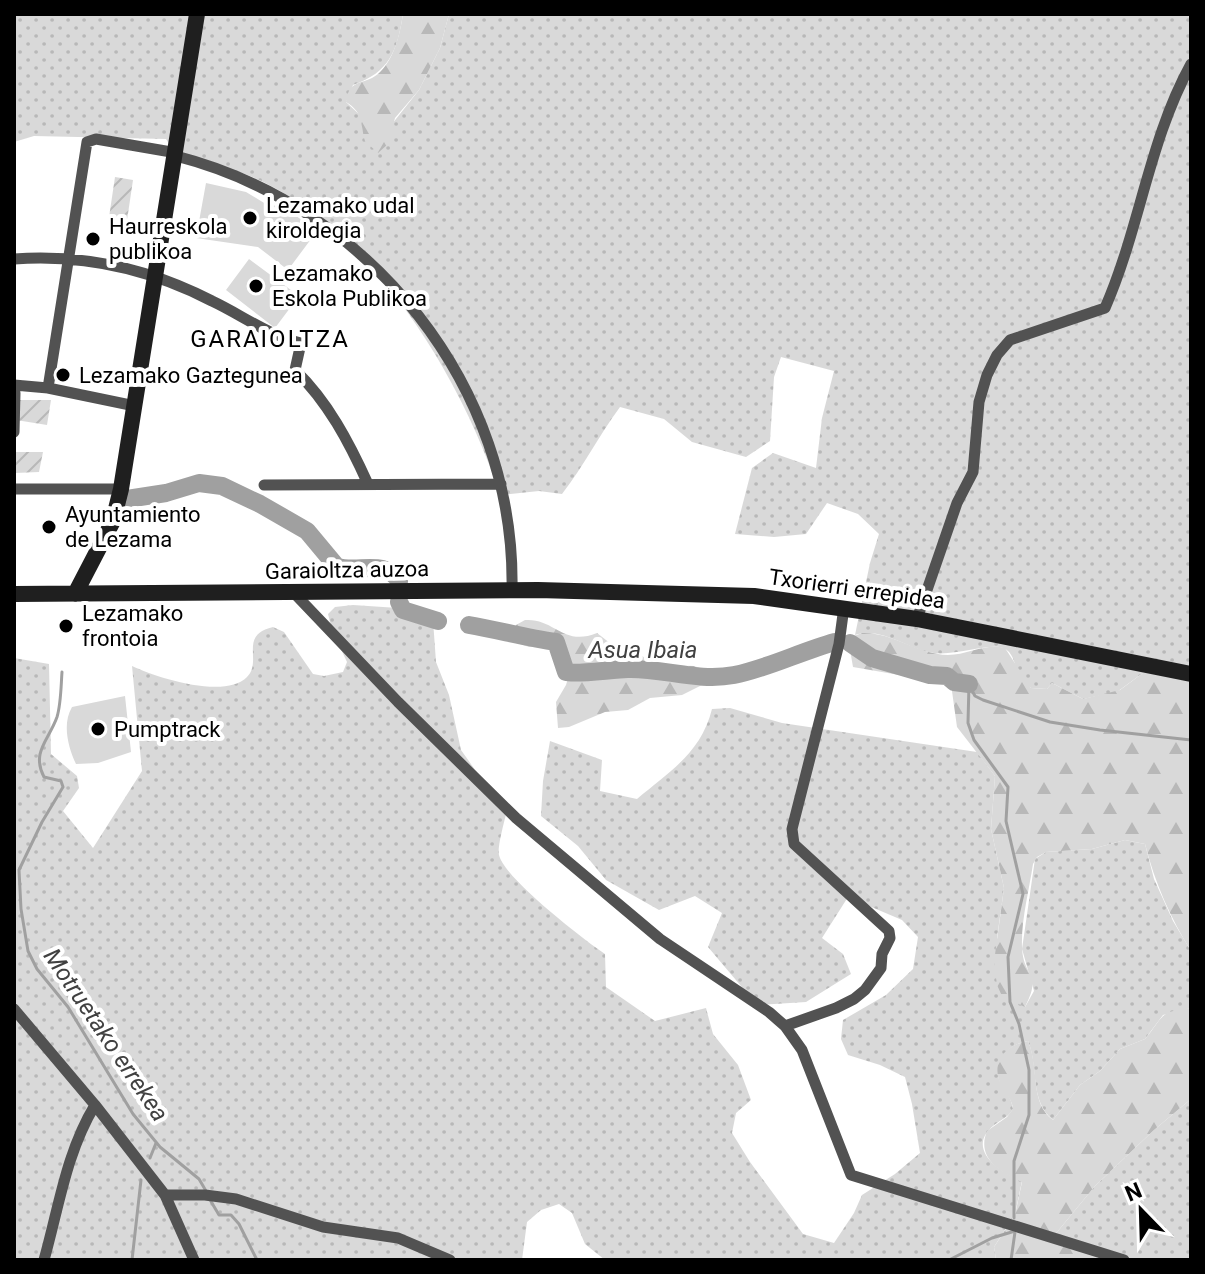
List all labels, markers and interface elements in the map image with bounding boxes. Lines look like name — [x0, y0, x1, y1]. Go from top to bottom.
place label: Lezamako udal kiroldegia — [266, 193, 415, 243]
marker: Lezamako udal kiroldegia — [241, 209, 259, 227]
place label: Haurreskola publikoa — [109, 214, 228, 264]
marker: Haurreskola publikoa — [84, 230, 102, 248]
place label: Lezamako Eskola Publikoa — [272, 261, 427, 311]
marker: Lezamako Eskola Publikoa — [247, 277, 265, 295]
district label: GARAIOLTZA — [190, 325, 350, 353]
place label: Lezamako Gaztegunea — [79, 363, 303, 388]
marker: Lezamako Gaztegunea — [54, 366, 72, 384]
place label: Ayuntamiento de Lezama — [65, 502, 201, 552]
marker: Ayuntamiento de Lezama — [40, 518, 58, 536]
street label: Garaioltza auzoa — [265, 556, 429, 584]
street label: Txorierri errepidea — [767, 564, 947, 614]
place label: Lezamako frontoia — [82, 601, 183, 651]
marker: Lezamako frontoia — [57, 617, 75, 635]
water label: Asua Ibaia — [588, 636, 698, 664]
place label: Pumptrack — [114, 717, 221, 742]
marker: Pumptrack — [89, 720, 107, 738]
water label: Motruetako errekea — [38, 943, 174, 1127]
north arrow — [1101, 1170, 1181, 1250]
text: N — [1121, 1178, 1145, 1207]

